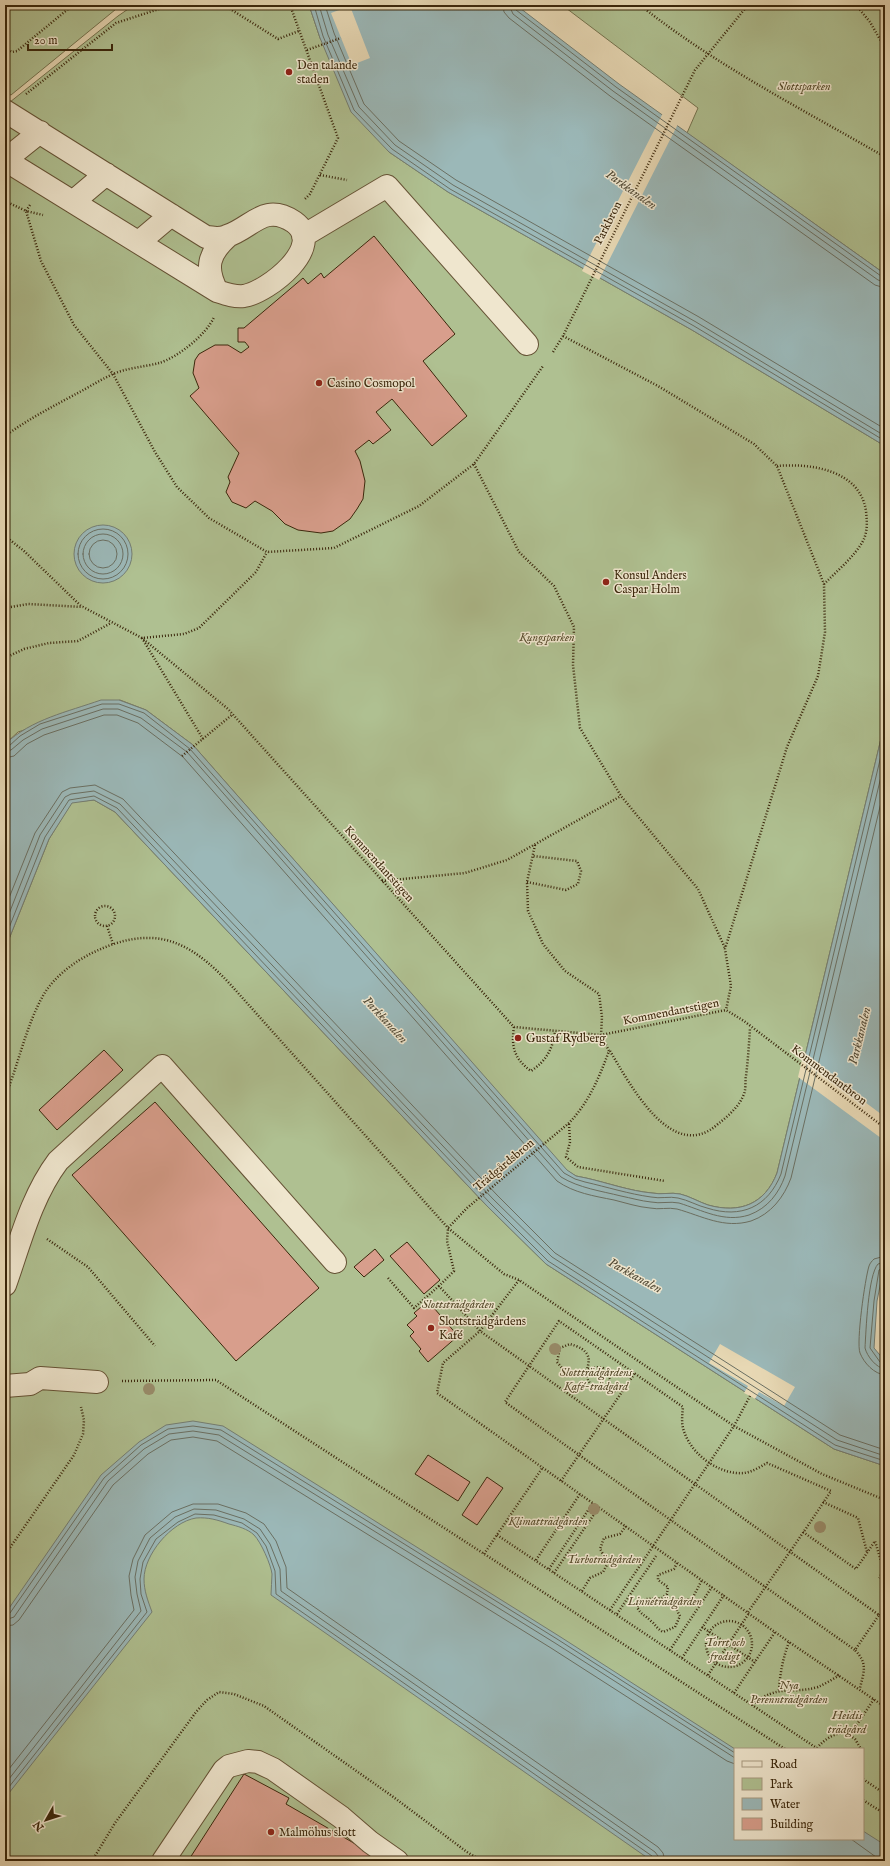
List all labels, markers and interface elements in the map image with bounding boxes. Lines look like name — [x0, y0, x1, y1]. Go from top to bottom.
scale bar — [28, 26, 112, 52]
text: 20 m — [34, 33, 57, 48]
place label: Den talande staden — [297, 58, 358, 87]
marker: Den talande staden — [284, 67, 294, 77]
park label: Slottsparken — [777, 79, 831, 94]
water label: Parkkanalen — [602, 166, 660, 214]
street label: Parkbron — [591, 198, 625, 247]
place label: Casino Cosmopol — [327, 376, 416, 392]
marker: Casino Cosmopol — [314, 378, 324, 388]
place label: Konsul Anders Caspar Holm — [614, 568, 687, 598]
marker: Konsul Anders Caspar Holm — [601, 577, 611, 587]
park label: Kungsparken — [518, 630, 575, 646]
street label: Kommendantstigen — [341, 823, 418, 906]
water label: Parkkanalen — [359, 993, 411, 1047]
street label: Kommendantstigen — [622, 995, 721, 1029]
water label: Parkkanalen — [845, 1005, 875, 1067]
place label: Gustaf Rydberg — [526, 1031, 606, 1046]
marker: Gustaf Rydberg — [513, 1033, 523, 1043]
street label: Kommendantbron — [788, 1042, 870, 1109]
street label: Trädgårdsbron — [471, 1135, 538, 1195]
water label: Parkkanalen — [605, 1254, 665, 1298]
park label: Slottsträdgården — [422, 1297, 495, 1313]
place label: Slottsträdgårdens Kafé — [439, 1314, 526, 1343]
marker: Slottsträdgårdens Kafé — [426, 1323, 436, 1333]
park label: Slottträdgårdens Kafé-trädgård — [560, 1365, 633, 1395]
park label: Klimatträdgården — [507, 1514, 588, 1530]
park label: Turboträdgården — [567, 1552, 642, 1568]
park label: Linnéträdgården — [627, 1594, 703, 1610]
park label: Torrt och frodigt — [705, 1635, 745, 1665]
park label: Nya Perennträdgården — [750, 1678, 828, 1708]
park label: Heidis trädgård — [828, 1708, 868, 1738]
legend — [734, 1748, 864, 1840]
text: Road — [770, 1757, 798, 1772]
text: Park — [770, 1777, 793, 1792]
text: Water — [770, 1797, 801, 1812]
north arrow — [26, 1800, 66, 1840]
text: N — [30, 1817, 48, 1835]
text: Building — [770, 1817, 814, 1832]
place label: Malmöhus slott — [279, 1825, 356, 1840]
marker: Malmöhus slott — [266, 1827, 276, 1837]

